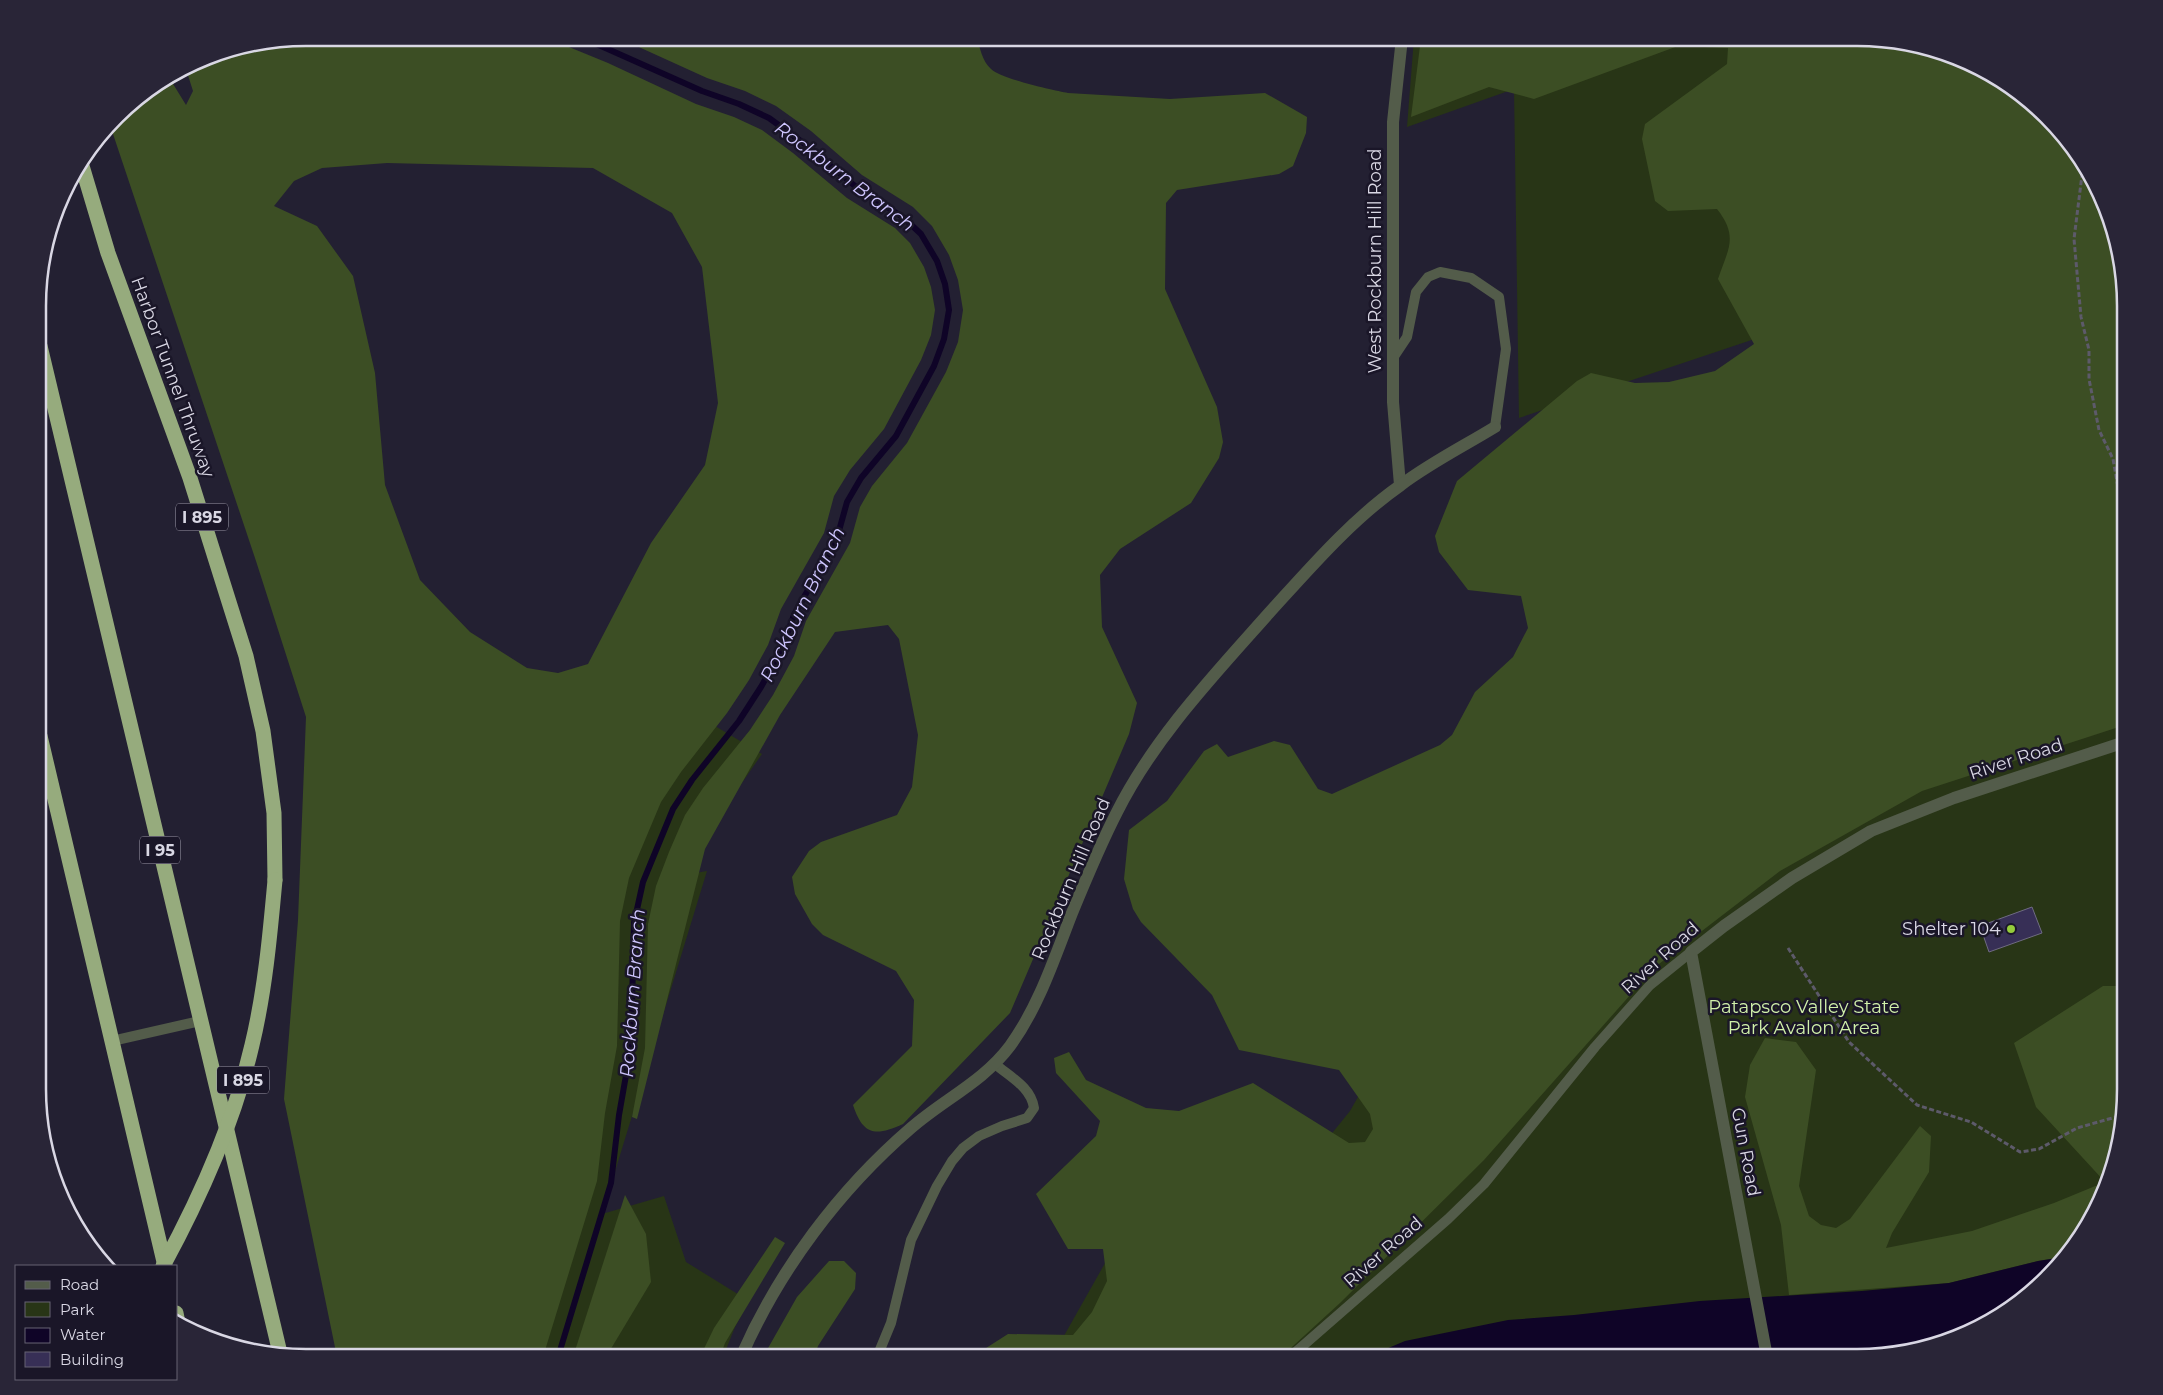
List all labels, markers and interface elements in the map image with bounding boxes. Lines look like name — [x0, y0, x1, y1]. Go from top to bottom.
water label: Rockburn Branch — [770, 116, 919, 237]
street label: West Rockburn Hill Road — [1364, 149, 1386, 373]
street label: Harbor Tunnel Thruway — [126, 274, 220, 481]
road number: I 895 — [176, 504, 228, 530]
water label: Rockburn Branch — [755, 523, 850, 685]
street label: River Road — [1966, 734, 2066, 784]
street label: Rockburn Hill Road — [1027, 794, 1115, 964]
road number: I 95 — [140, 836, 180, 864]
water label: Rockburn Branch — [615, 908, 650, 1078]
street label: River Road — [1617, 917, 1703, 999]
place label: Shelter 104 — [1902, 918, 2001, 940]
marker: Shelter 104 — [2005, 923, 2017, 935]
park label: Patapsco Valley State Park Avalon Area — [1708, 996, 1900, 1039]
road number: I 895 — [217, 1066, 269, 1094]
street label: Gun Road — [1727, 1106, 1765, 1198]
street label: River Road — [1339, 1212, 1427, 1292]
legend — [15, 1265, 178, 1380]
text: Road — [60, 1275, 99, 1294]
text: Park — [60, 1300, 94, 1319]
text: Water — [60, 1325, 106, 1344]
text: Building — [60, 1350, 124, 1369]

